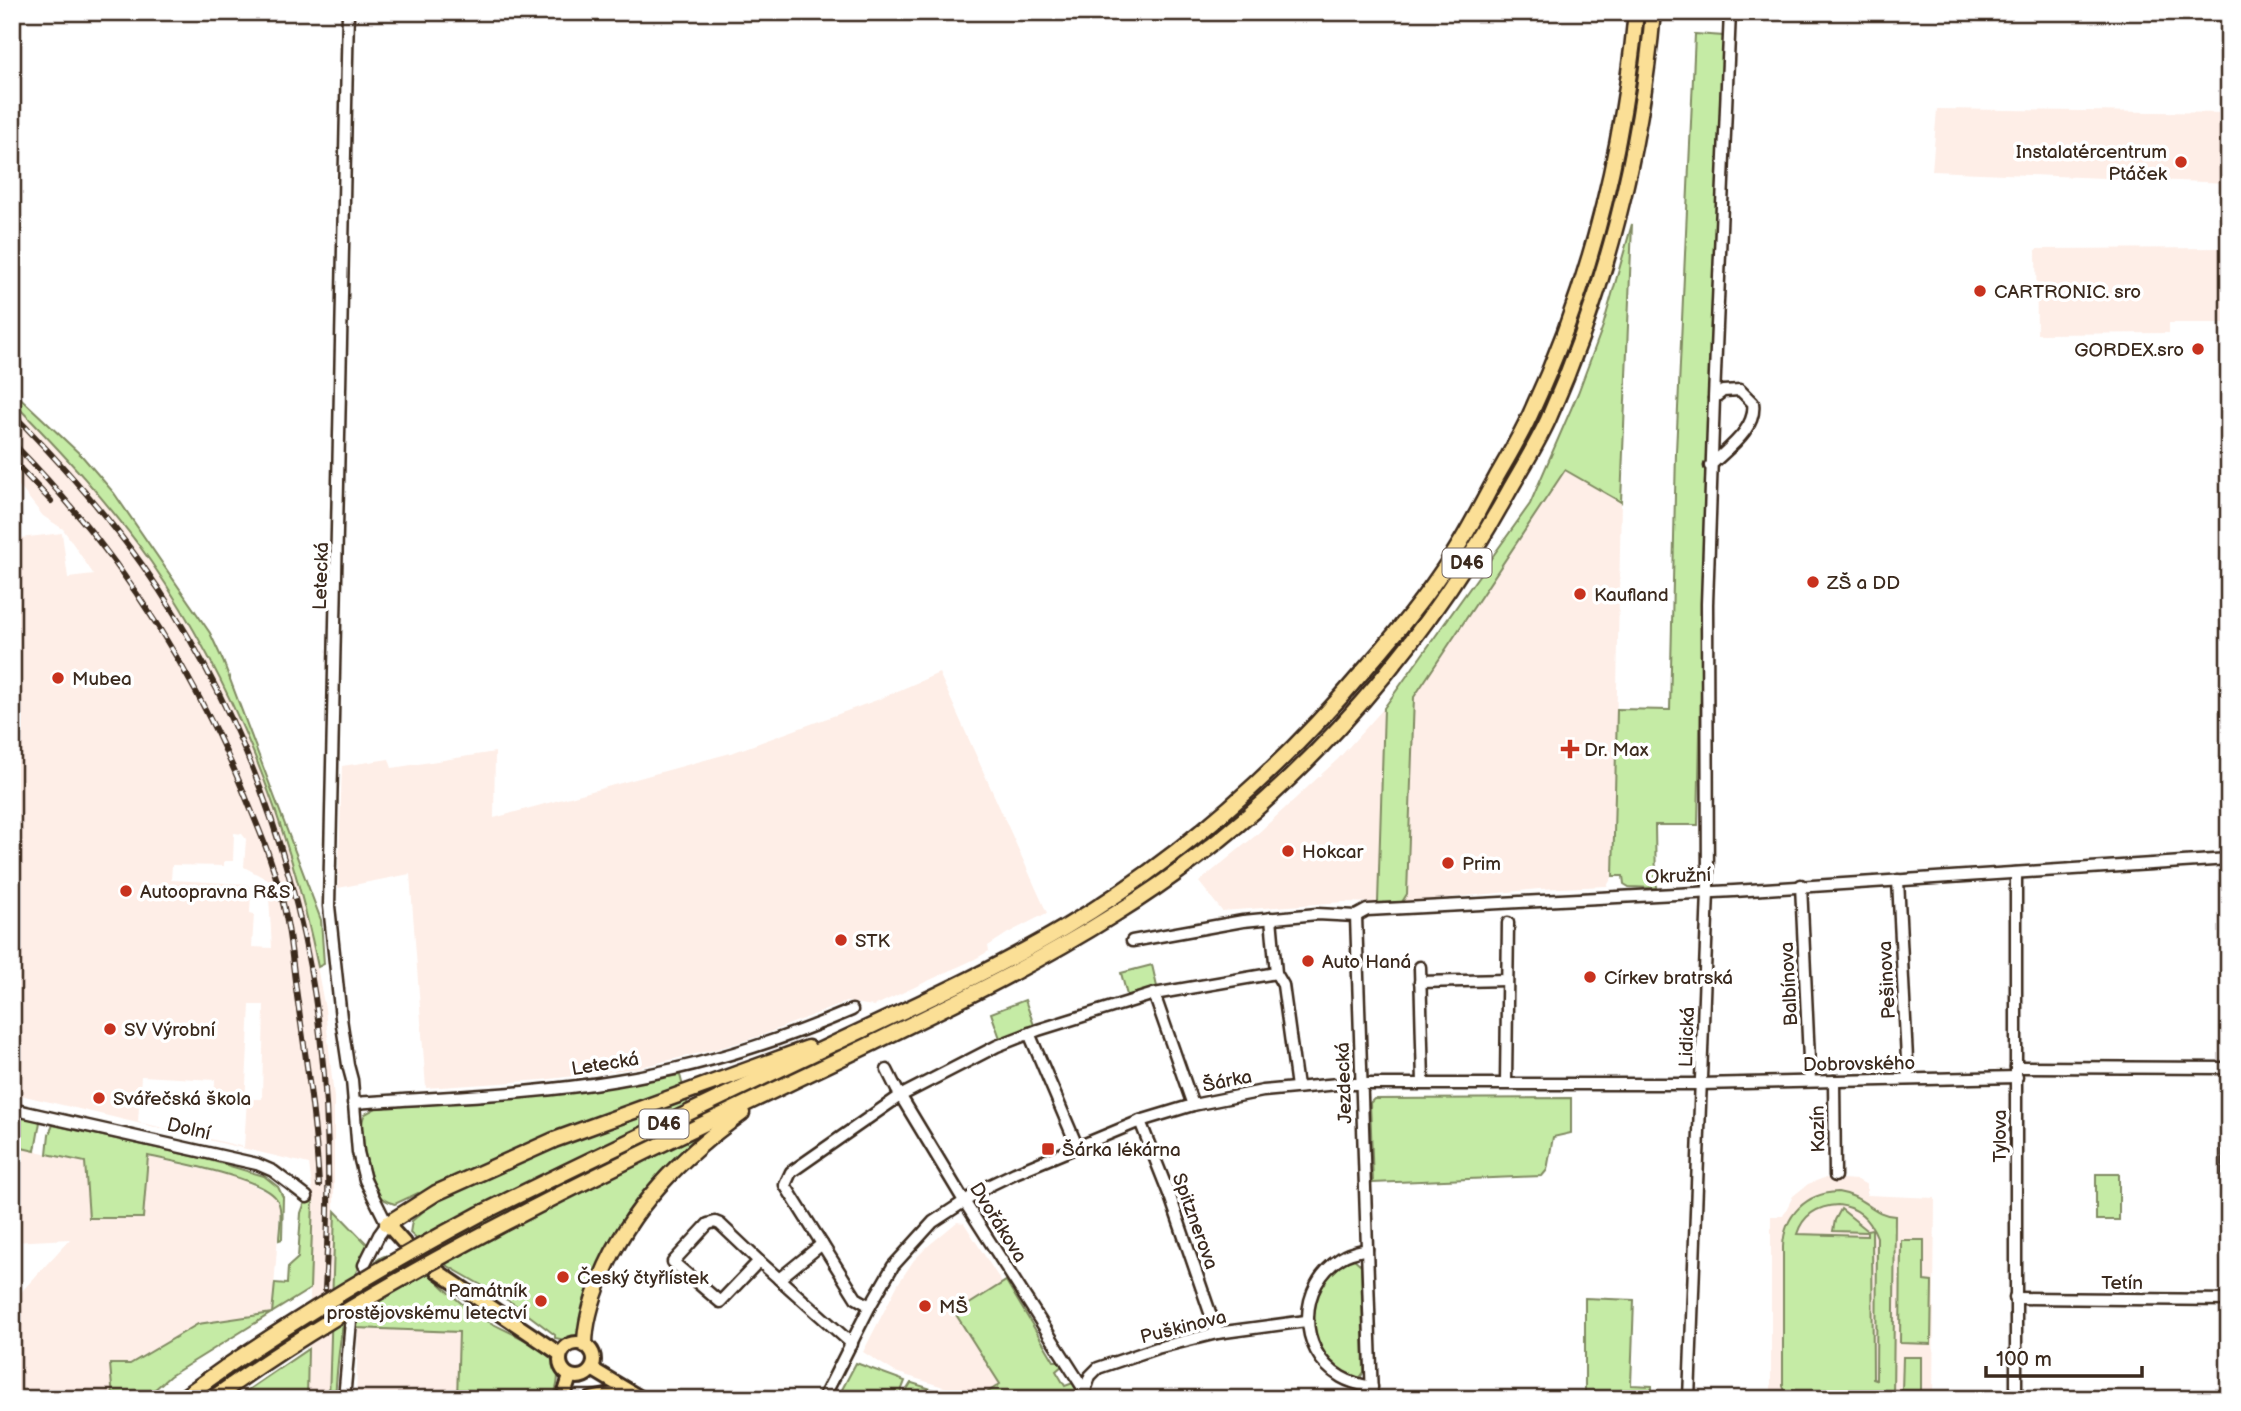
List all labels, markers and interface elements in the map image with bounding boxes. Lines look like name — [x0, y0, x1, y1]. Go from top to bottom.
place label: Instalatércentrum Ptáček — [2016, 141, 2168, 186]
marker: Instalatércentrum Ptáček — [2173, 154, 2189, 170]
place label: CARTRONIC. sro — [1994, 281, 2141, 304]
marker: CARTRONIC. sro — [1972, 283, 1988, 299]
place label: GORDEX.sro — [2074, 339, 2184, 362]
marker: GORDEX.sro — [2190, 341, 2206, 357]
street label: Letecká — [309, 542, 334, 610]
road number: D46 — [1442, 548, 1492, 578]
place label: ZŠ a DD — [1826, 572, 1900, 595]
marker: ZŠ a DD — [1805, 574, 1821, 590]
place label: Kaufland — [1594, 584, 1669, 607]
marker: Kaufland — [1572, 586, 1588, 602]
place label: Mubea — [72, 668, 132, 691]
marker: Mubea — [50, 670, 66, 686]
place label: Dr. Max — [1584, 739, 1649, 762]
marker: Dr. Max — [1562, 741, 1578, 757]
place label: Hokcar — [1302, 841, 1365, 864]
marker: Hokcar — [1280, 843, 1296, 859]
place label: Prim — [1462, 853, 1501, 876]
marker: Prim — [1440, 855, 1456, 871]
street label: Okružní — [1645, 864, 1712, 889]
place label: Autoopravna R&S — [140, 881, 290, 904]
marker: Autoopravna R&S — [118, 883, 134, 899]
place label: STK — [855, 930, 891, 953]
marker: STK — [833, 932, 849, 948]
street label: Pešinova — [1874, 940, 1901, 1020]
street label: Balbínova — [1776, 941, 1803, 1027]
place label: Auto Haná — [1322, 951, 1411, 974]
marker: Auto Haná — [1300, 953, 1316, 969]
place label: Církev bratrská — [1604, 967, 1733, 990]
marker: Církev bratrská — [1582, 969, 1598, 985]
street label: Lidická — [1675, 1006, 1700, 1068]
place label: SV Výrobní — [124, 1019, 216, 1042]
marker: SV Výrobní — [102, 1021, 118, 1037]
street label: Jezdecká — [1332, 1042, 1357, 1124]
street label: Letecká — [570, 1048, 641, 1081]
street label: Dobrovského — [1803, 1052, 1915, 1077]
street label: Šárka — [1201, 1065, 1254, 1098]
place label: Svářečská škola — [113, 1088, 251, 1111]
marker: Svářečská škola — [91, 1090, 107, 1106]
street label: Kazín — [1807, 1105, 1830, 1153]
road number: D46 — [640, 1110, 688, 1139]
street label: Tylova — [1989, 1110, 2012, 1162]
street label: Dolní — [165, 1113, 213, 1146]
place label: Šárka lékárna — [1062, 1139, 1181, 1162]
marker: Šárka lékárna — [1040, 1141, 1056, 1157]
street label: Spitznerova — [1167, 1170, 1223, 1273]
street label: Dvořákova — [964, 1179, 1031, 1267]
place label: Český čtyřlístek — [577, 1266, 709, 1290]
marker: Český čtyřlístek — [555, 1269, 571, 1285]
street label: Tetín — [2101, 1272, 2143, 1295]
place label: Památník prostějovskému letectví — [327, 1280, 528, 1325]
marker: Památník prostějovskému letectví — [533, 1293, 549, 1309]
place label: MŠ — [939, 1296, 968, 1319]
marker: MŠ — [917, 1298, 933, 1314]
street label: Puškinova — [1138, 1306, 1229, 1349]
scale bar — [1986, 1334, 2141, 1378]
text: 100 m — [1996, 1347, 2052, 1372]

